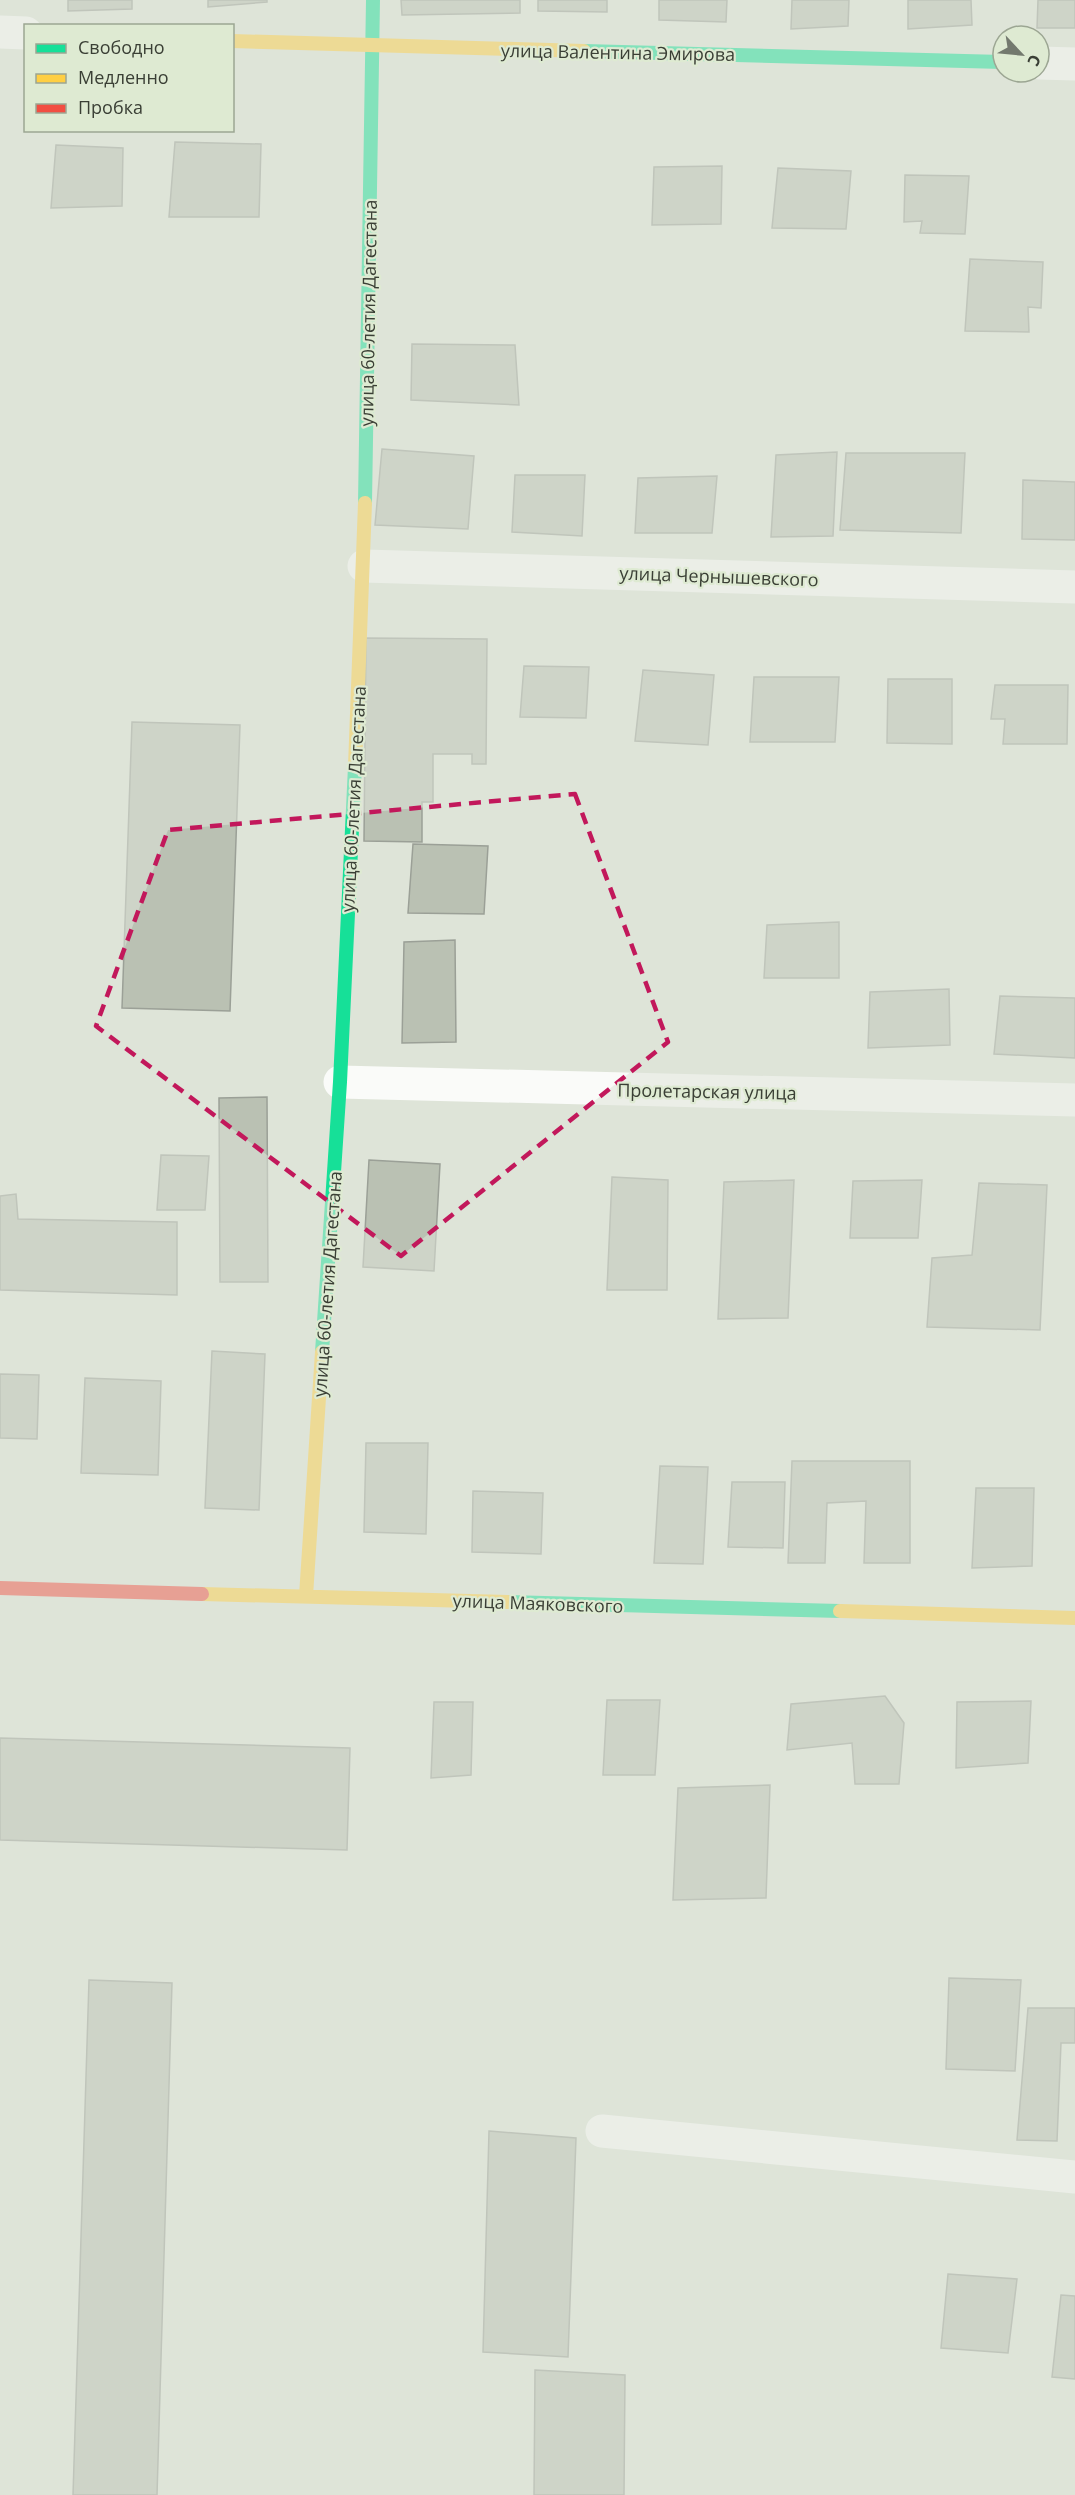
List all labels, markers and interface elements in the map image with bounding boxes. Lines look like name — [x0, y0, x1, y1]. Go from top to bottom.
legend — [24, 24, 234, 132]
north arrow — [991, 24, 1051, 84]
text: Свободно — [78, 35, 165, 59]
street label: улица Валентина Эмирова — [501, 38, 735, 66]
text: С — [1022, 51, 1047, 70]
text: Медленно — [78, 65, 169, 89]
text: Пробка — [78, 95, 143, 119]
street label: улица 60-летия Дагестана — [354, 199, 382, 427]
street label: улица Чернышевского — [619, 561, 819, 591]
street label: улица 60-летия Дагестана — [335, 685, 371, 913]
street label: Пролетарская улица — [617, 1077, 797, 1105]
street label: улица 60-летия Дагестана — [307, 1170, 347, 1398]
street label: улица Маяковского — [452, 1588, 624, 1618]

